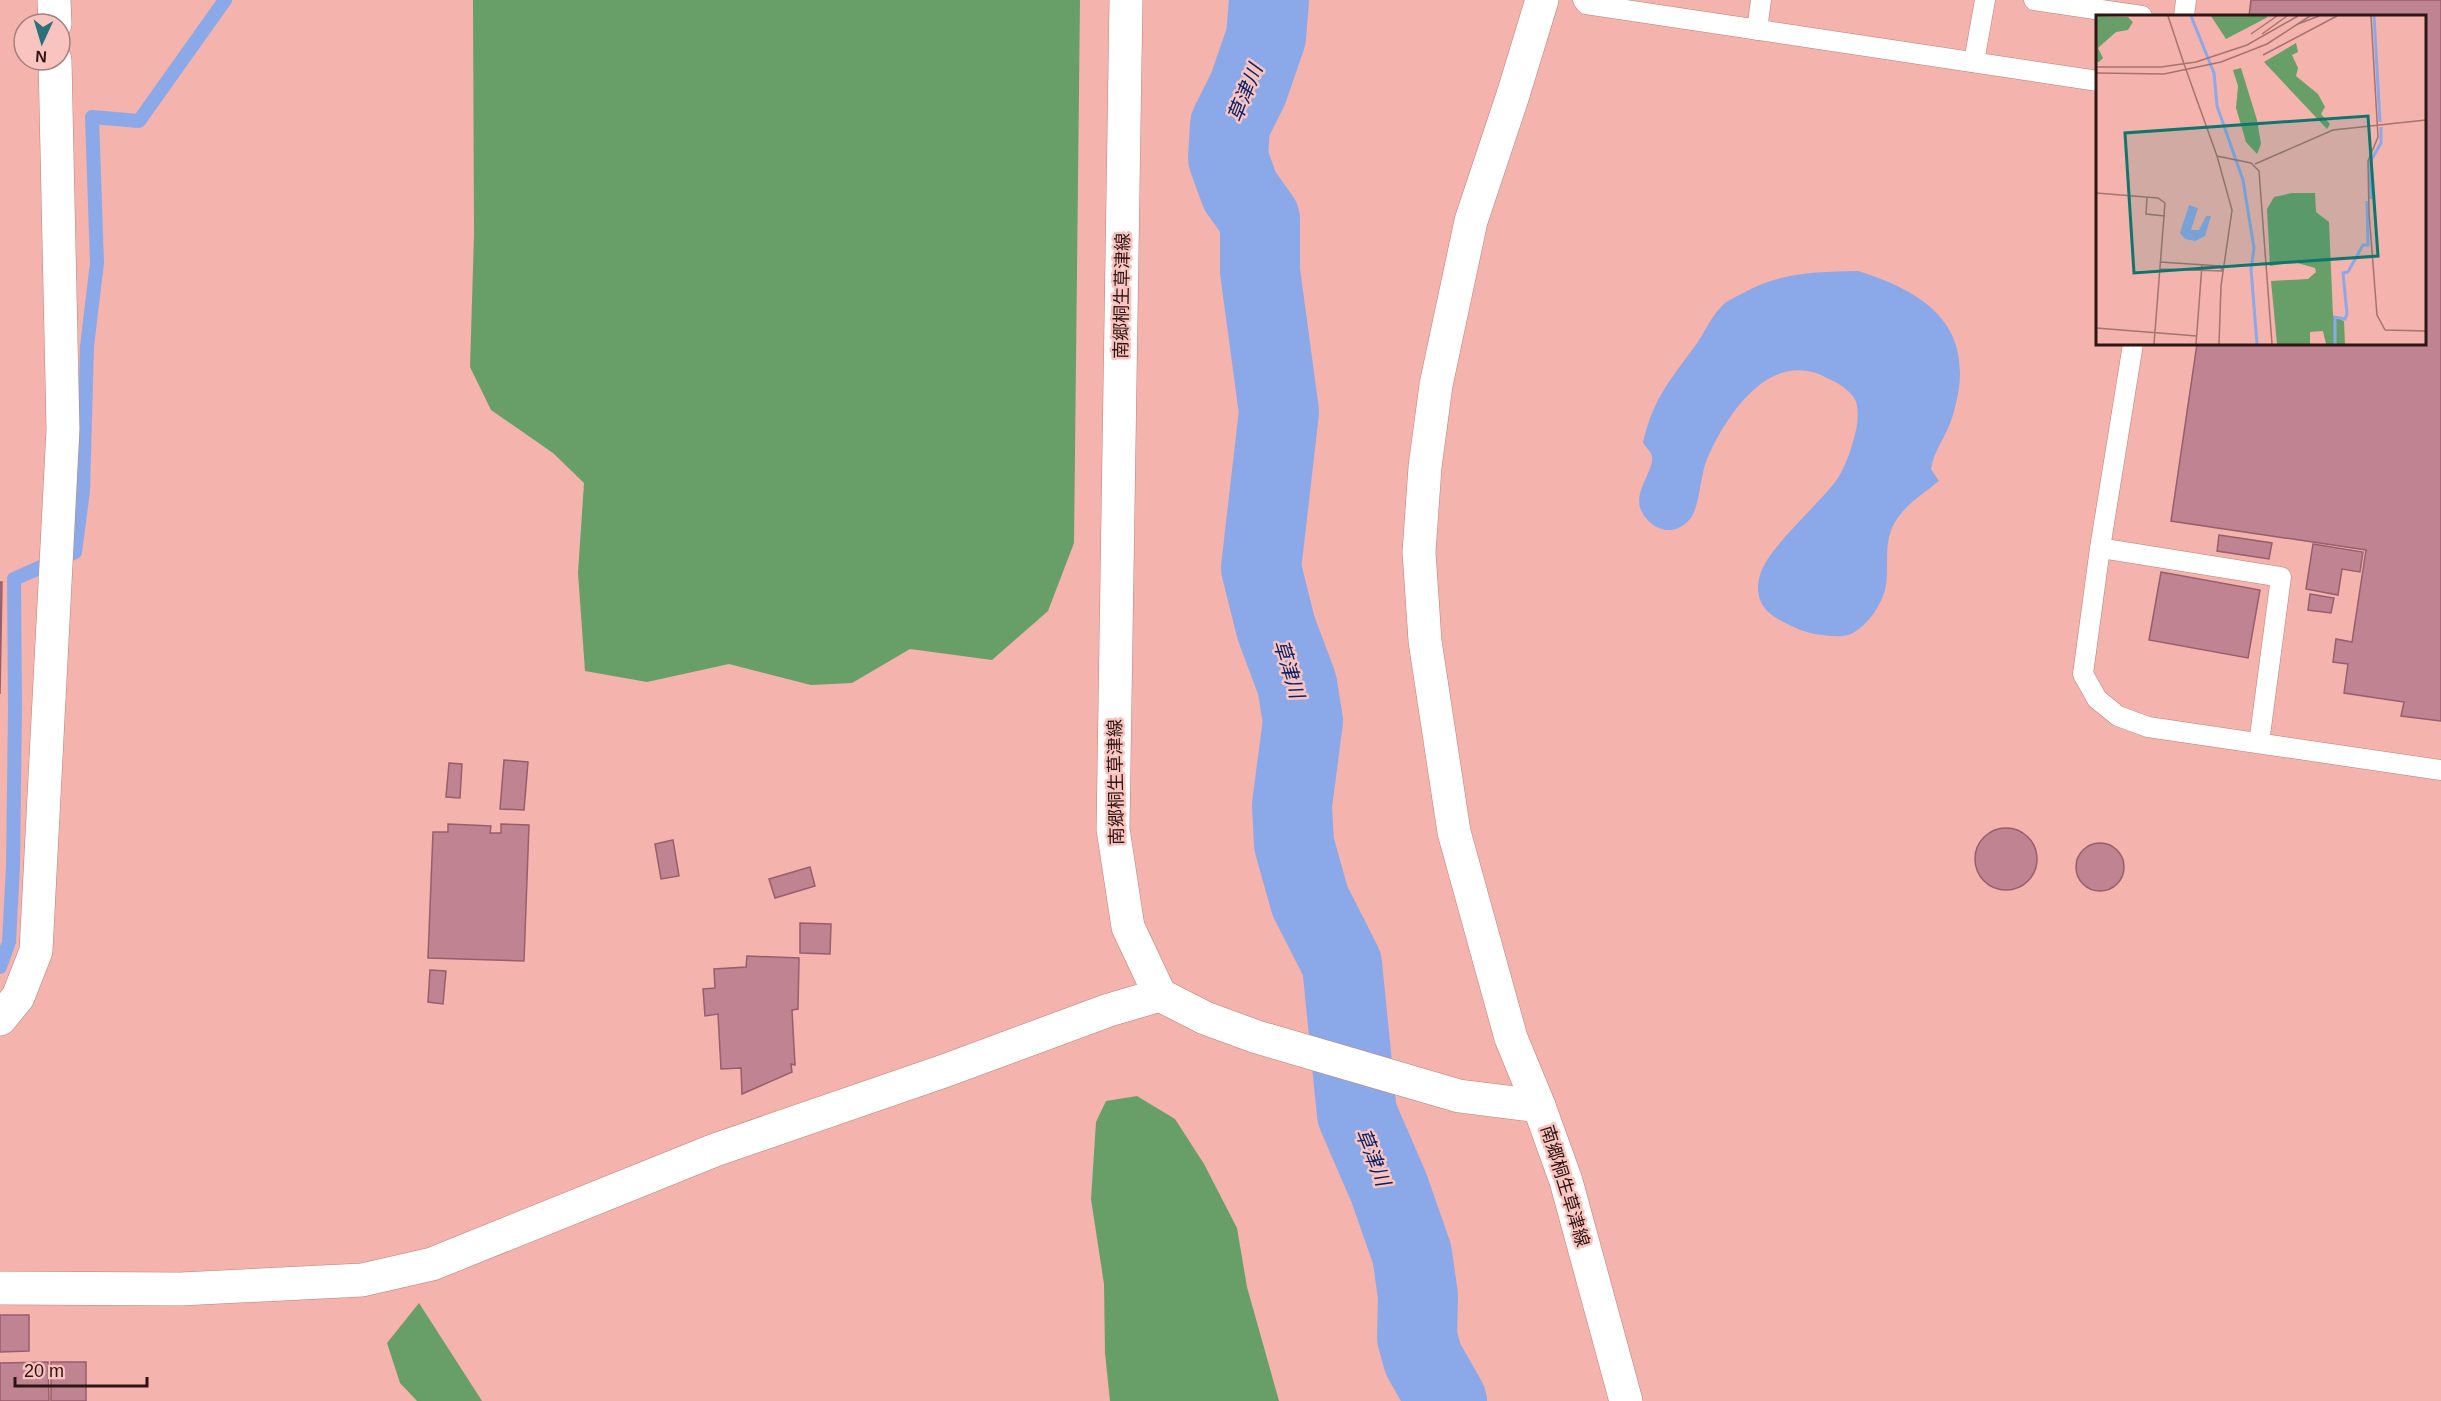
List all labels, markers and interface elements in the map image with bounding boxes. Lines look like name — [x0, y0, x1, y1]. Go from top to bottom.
north arrow — [12, 12, 72, 72]
inset map — [2096, 15, 2426, 345]
text: N — [35, 48, 47, 65]
water label: 草津川 — [1224, 59, 1267, 125]
street label: 南郷桐生草津線 — [1111, 233, 1133, 359]
water label: 草津川 — [1270, 637, 1309, 703]
street label: 南郷桐生草津線 — [1105, 719, 1127, 845]
street label: 南郷桐生草津線 — [1537, 1123, 1593, 1249]
water label: 草津川 — [1352, 1125, 1395, 1191]
scale bar — [15, 1350, 147, 1388]
text: 20 m — [24, 1361, 64, 1381]

